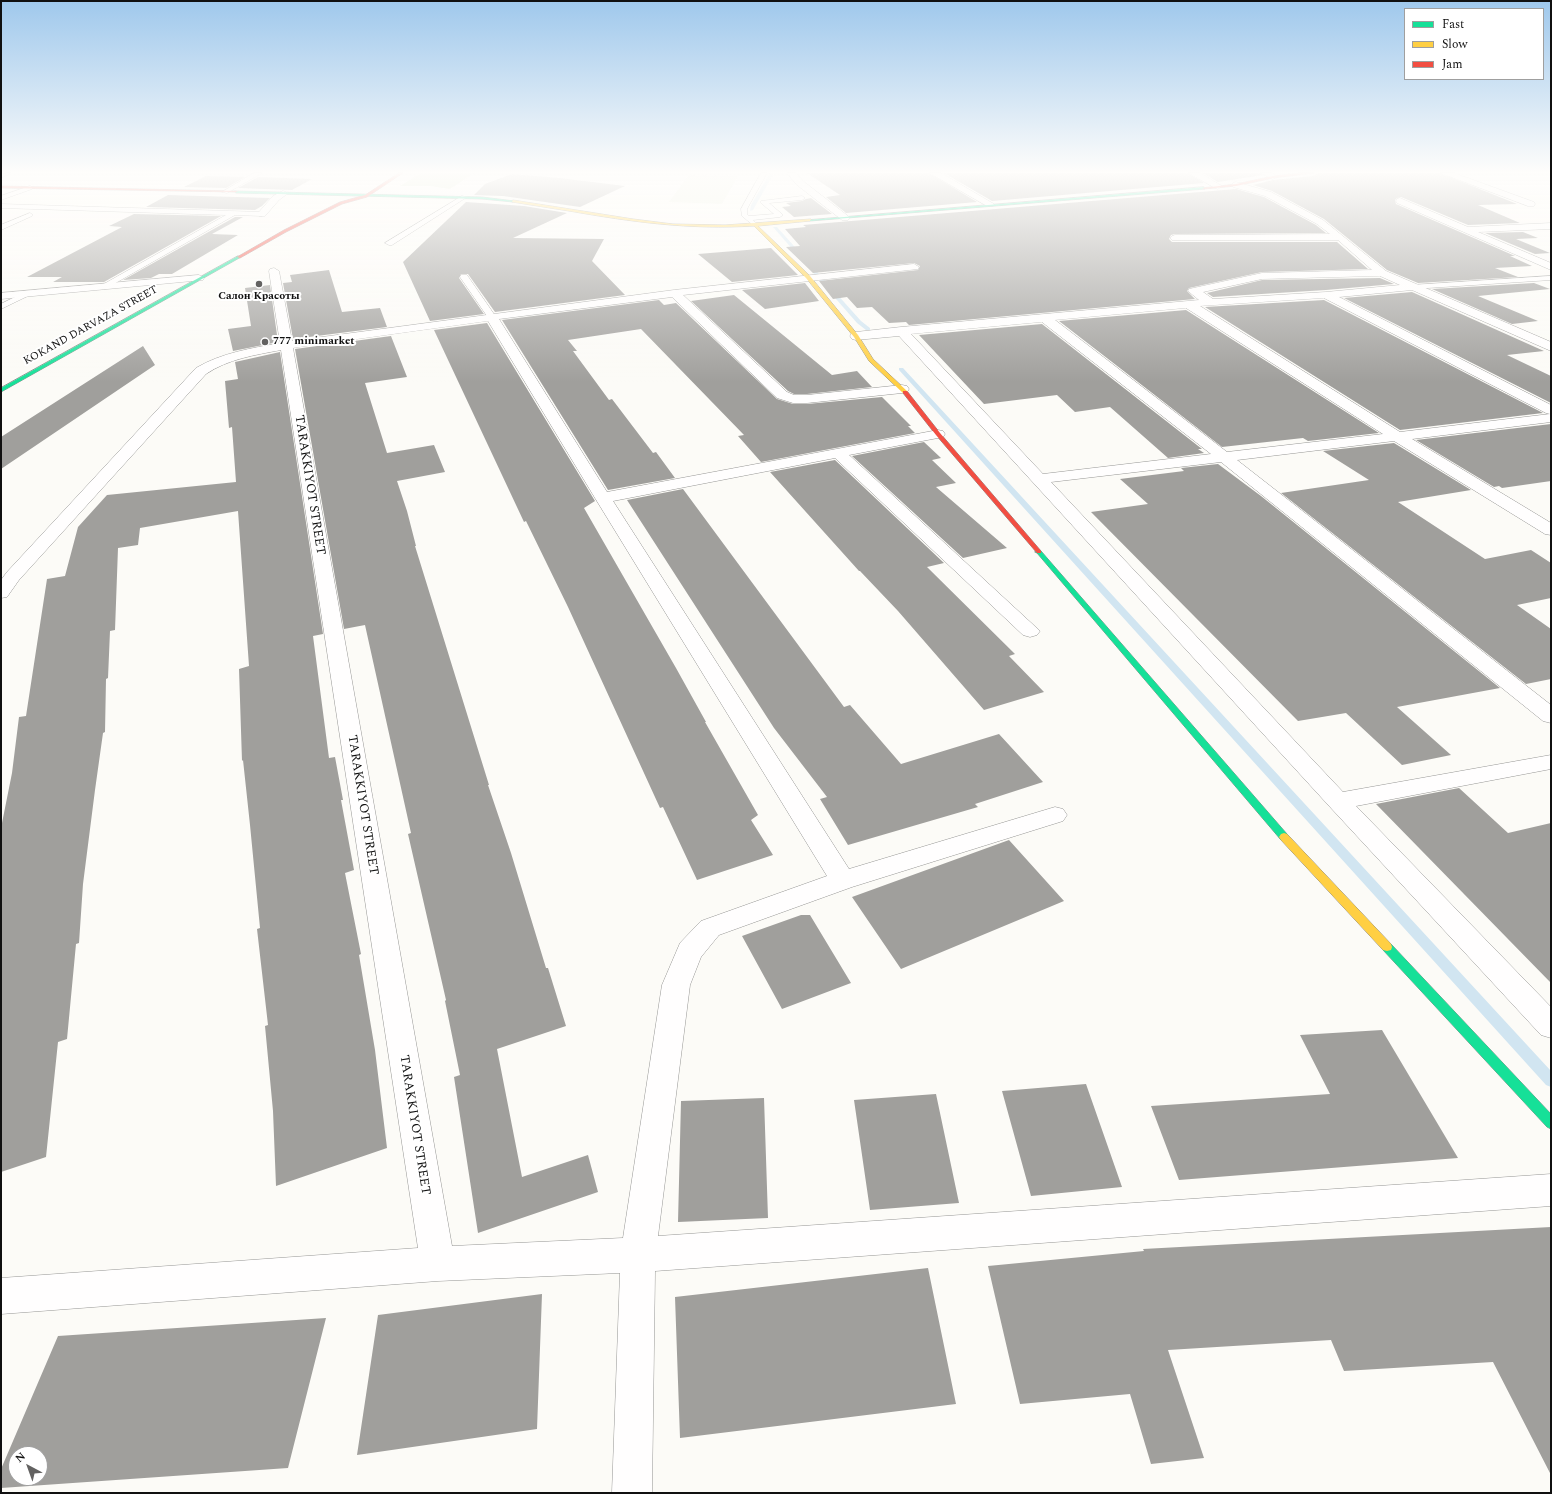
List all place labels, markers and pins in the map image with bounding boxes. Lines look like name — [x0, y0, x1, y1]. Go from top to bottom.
marker: Салон Красоты — [254, 279, 264, 289]
place label: Салон Красоты — [218, 290, 300, 304]
place label: 777 minimarket — [273, 335, 355, 349]
marker: 777 minimarket — [260, 337, 270, 347]

